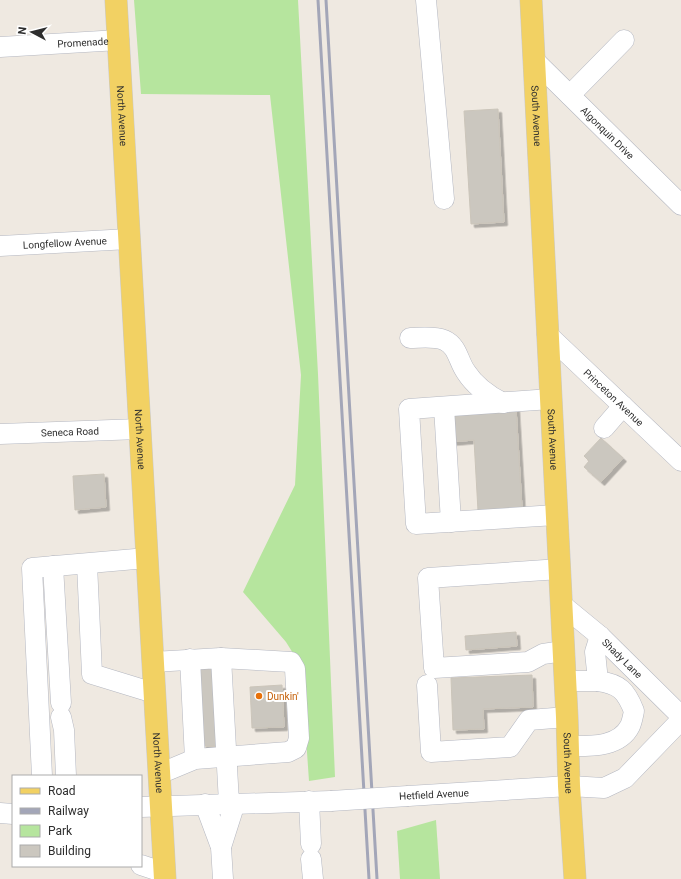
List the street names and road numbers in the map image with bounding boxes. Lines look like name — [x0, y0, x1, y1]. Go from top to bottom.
street label: Promenade — [57, 36, 109, 50]
street label: North Avenue — [115, 85, 129, 146]
street label: South Avenue — [529, 85, 543, 147]
street label: Algonquin Drive — [578, 104, 636, 161]
street label: Longfellow Avenue — [23, 235, 107, 251]
street label: Princeton Avenue — [581, 367, 645, 428]
street label: North Avenue — [133, 409, 147, 470]
street label: South Avenue — [546, 409, 560, 470]
street label: Seneca Road — [41, 425, 99, 439]
street label: Shady Lane — [600, 637, 644, 681]
street label: North Avenue — [151, 732, 165, 793]
street label: South Avenue — [561, 732, 574, 794]
street label: Hetfield Avenue — [399, 787, 469, 802]

